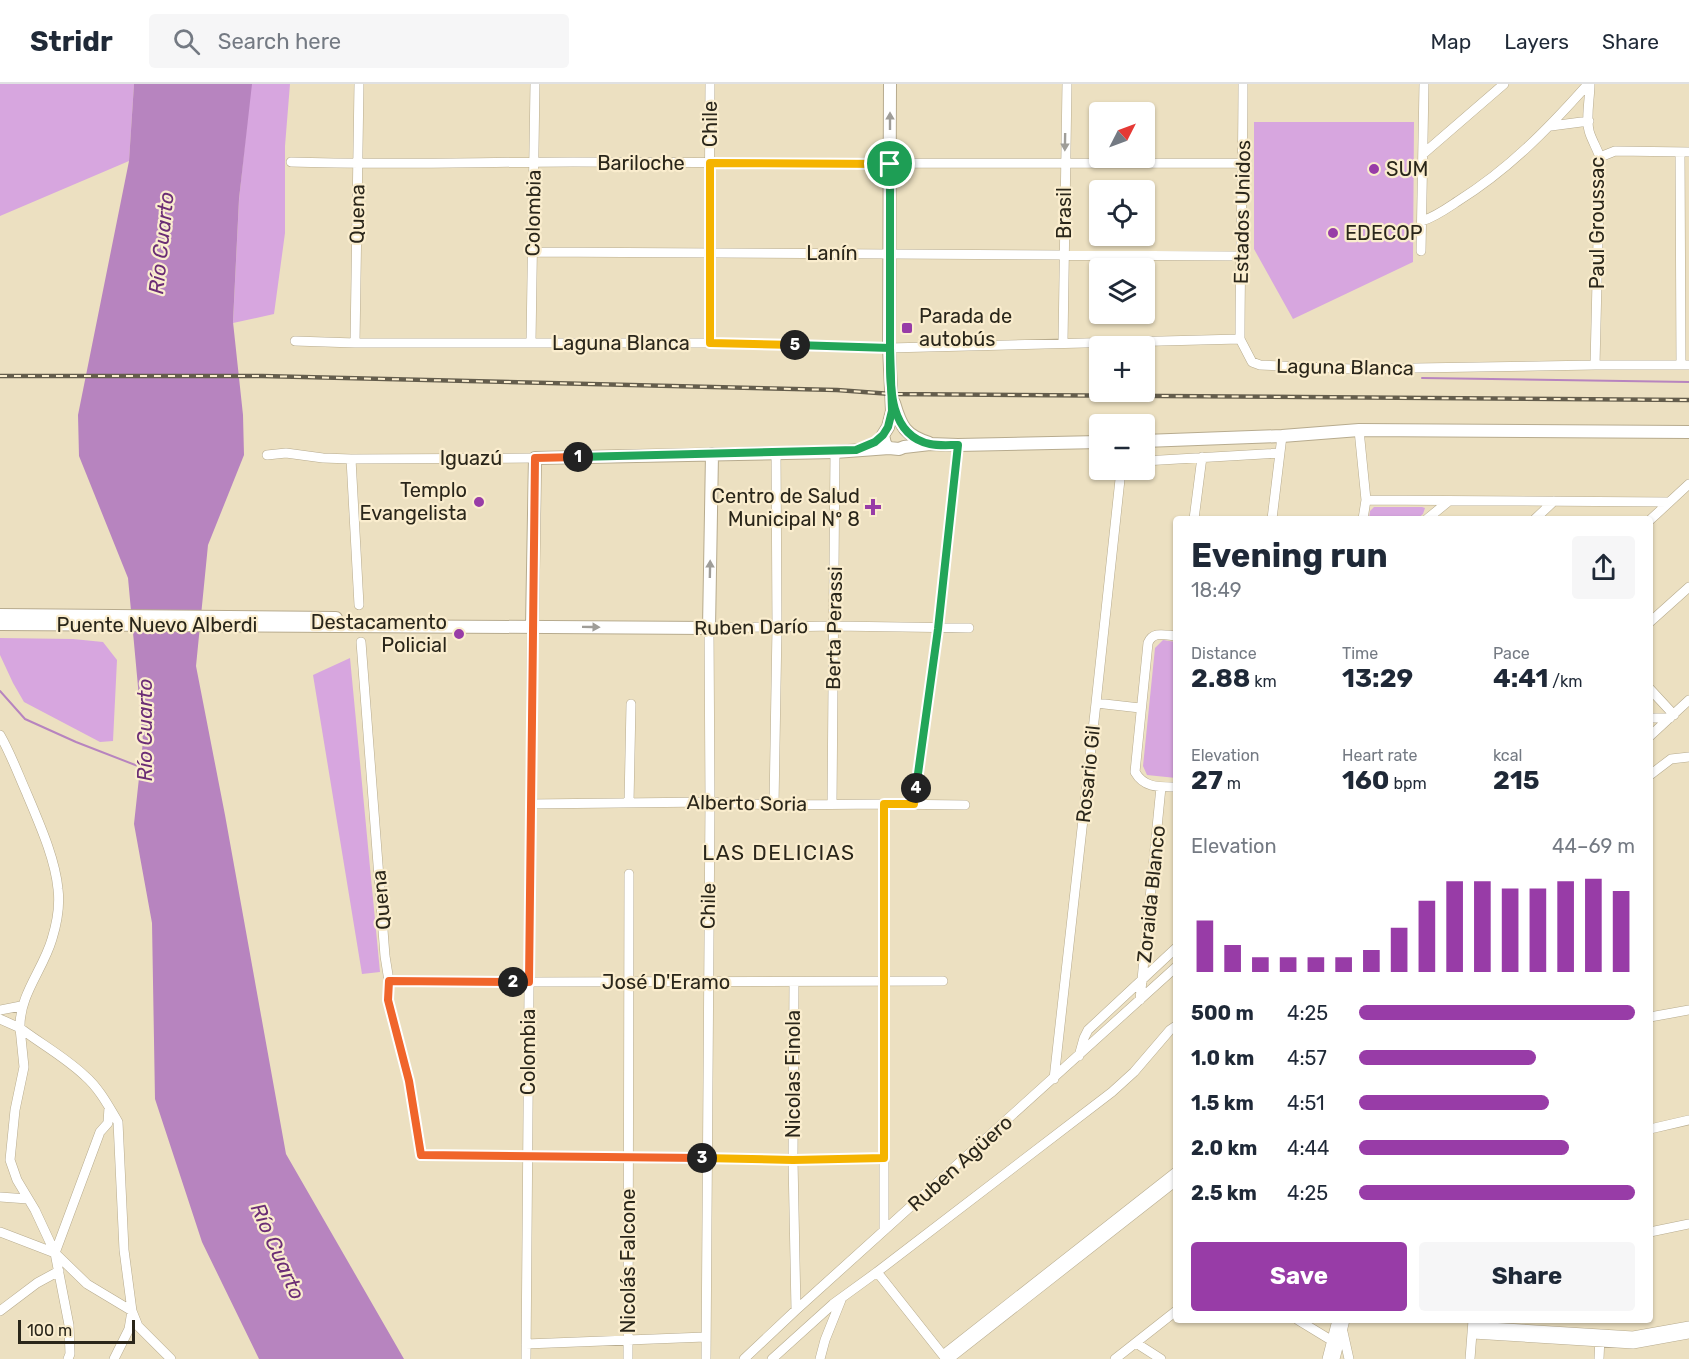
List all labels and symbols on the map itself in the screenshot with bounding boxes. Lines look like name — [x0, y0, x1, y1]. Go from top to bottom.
street label: Chile — [698, 101, 722, 147]
north arrow — [1089, 102, 1155, 168]
one-way arrow — [885, 112, 895, 131]
one-way arrow — [1060, 133, 1070, 152]
pin — [864, 138, 915, 189]
street label: Estados Unidos — [1229, 140, 1255, 284]
street label: Bariloche — [597, 151, 685, 175]
place label: SUM — [1386, 157, 1428, 181]
street label: Paul Groussac — [1585, 157, 1609, 289]
marker: SUM — [1367, 162, 1381, 176]
street label: Colombia — [520, 169, 546, 257]
street label: Quena — [344, 184, 370, 244]
street label: Brasil — [1052, 187, 1076, 239]
water label: Río Cuarto — [143, 190, 179, 296]
place label: EDECOP — [1345, 221, 1423, 245]
marker: EDECOP — [1326, 226, 1340, 240]
street label: Lanín — [806, 241, 858, 265]
place label: Parada de autobús — [919, 304, 1012, 351]
marker: Parada de autobús — [900, 321, 914, 335]
pin: 5 — [780, 330, 810, 360]
street label: Laguna Blanca — [552, 331, 690, 355]
street label: Laguna Blanca — [1276, 354, 1414, 380]
pin: 1 — [563, 442, 593, 472]
street label: Iguazú — [440, 446, 502, 470]
place label: Templo Evangelista — [359, 478, 467, 525]
place label: Centro de Salud Municipal Nº 8 — [712, 484, 860, 531]
marker: Templo Evangelista — [472, 495, 486, 509]
marker: Centro de Salud Municipal Nº 8 — [864, 498, 882, 516]
one-way arrow — [705, 560, 715, 579]
street label: Berta Perassi — [821, 566, 847, 690]
place label: Destacamento Policial — [311, 610, 447, 657]
street label: Puente Nuevo Alberdi — [57, 613, 257, 637]
street label: Ruben Darío — [694, 614, 808, 640]
one-way arrow — [581, 622, 600, 631]
marker: Destacamento Policial — [452, 627, 466, 641]
water label: Río Cuarto — [132, 678, 157, 782]
street label: Rosario Gil — [1071, 724, 1105, 824]
pin: 4 — [901, 773, 931, 803]
street label: Alberto Soria — [687, 790, 807, 816]
street label: Zoraida Blanco — [1132, 824, 1170, 964]
district label: LAS DELICIAS — [702, 840, 856, 865]
street label: Quena — [366, 869, 396, 931]
street label: Chile — [696, 883, 720, 929]
pin: 2 — [498, 967, 528, 997]
street label: José D'Eramo — [602, 970, 730, 994]
street label: Colombia — [516, 1009, 540, 1095]
street label: Nicolas Finola — [781, 1010, 805, 1138]
street label: Ruben Agüero — [903, 1110, 1017, 1216]
pin: 3 — [687, 1143, 717, 1173]
street label: Nicolás Falcone — [616, 1188, 640, 1334]
water label: Río Cuarto — [246, 1199, 310, 1303]
scale bar — [18, 1317, 135, 1344]

